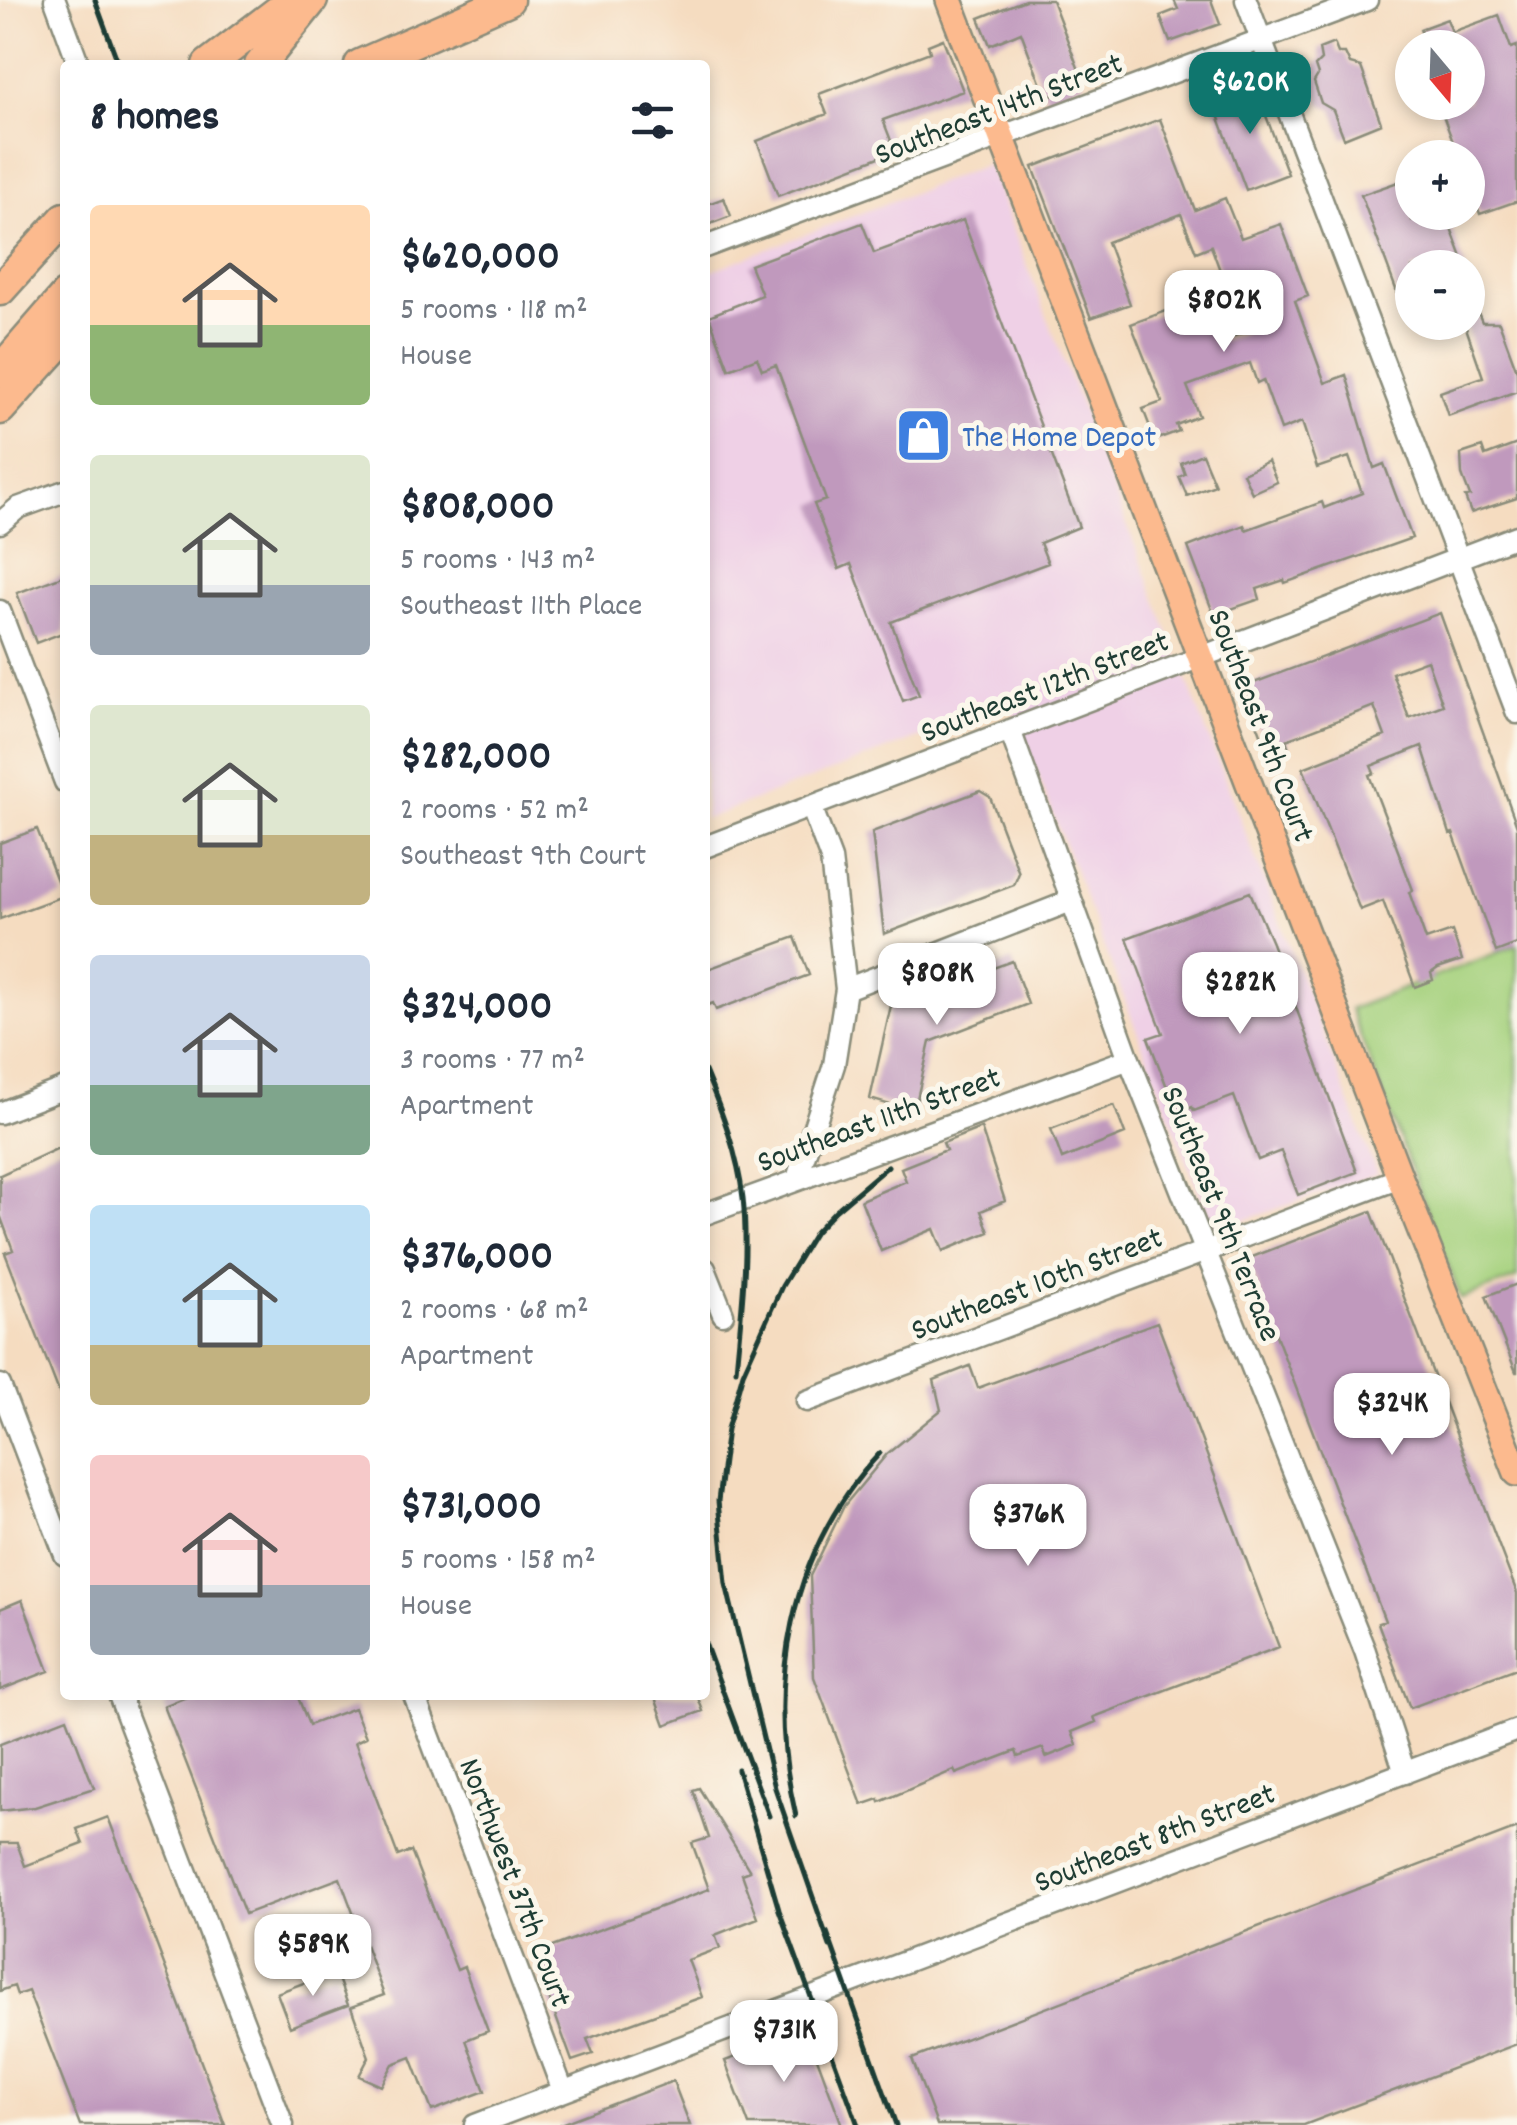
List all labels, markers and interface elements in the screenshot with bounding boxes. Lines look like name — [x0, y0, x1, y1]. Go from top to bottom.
north arrow — [1395, 30, 1485, 120]
map controls — [1395, 30, 1485, 340]
street label: Southeast 14th Street — [869, 43, 1131, 180]
pin: $620K — [1180, 52, 1320, 137]
text: $620K — [1211, 61, 1289, 107]
text: 8 homes — [90, 90, 219, 150]
icon: filters — [625, 93, 680, 148]
button: + — [1395, 140, 1485, 230]
text: $620,000 — [400, 229, 560, 289]
icon: home — [170, 245, 290, 365]
button: − — [1395, 250, 1485, 340]
pin: $802K — [1154, 270, 1294, 355]
text: $802K — [1186, 279, 1262, 325]
text: 5 rooms · 118 m² — [400, 289, 588, 335]
text: House — [400, 335, 472, 381]
shop icon: The Home Depot — [893, 405, 953, 465]
place label: The Home Depot — [962, 417, 1156, 463]
text: $808,000 — [400, 479, 555, 539]
icon: home — [170, 495, 290, 615]
text: 5 rooms · 143 m² — [400, 539, 595, 585]
text: Southeast 11th Place — [400, 585, 642, 631]
street label: Southeast 9th Court — [1193, 604, 1324, 850]
street label: Southeast 12th Street — [915, 621, 1177, 758]
text: $282,000 — [400, 729, 552, 789]
icon: home — [170, 745, 290, 865]
text: 2 rooms · 52 m² — [400, 789, 589, 835]
text: Southeast 9th Court — [400, 835, 646, 881]
pin: $808K — [867, 943, 1007, 1028]
text: $808K — [900, 952, 974, 998]
pin: $282K — [1170, 952, 1310, 1037]
text: $282K — [1204, 961, 1276, 1007]
text: $324,000 — [400, 979, 552, 1039]
icon: home — [170, 995, 290, 1115]
text: 3 rooms · 77 m² — [400, 1039, 585, 1085]
street label: Southeast 11th Street — [752, 1057, 1008, 1188]
street label: Southeast 9th Terrace — [1146, 1080, 1291, 1349]
text: Apartment — [400, 1085, 534, 1131]
street label: Southeast 10th Street — [905, 1217, 1171, 1356]
text: $376,000 — [400, 1229, 553, 1289]
icon: home — [170, 1245, 290, 1365]
text: 2 rooms · 68 m² — [400, 1289, 589, 1335]
text: Apartment — [400, 1335, 534, 1381]
pin: $324K — [1322, 1373, 1462, 1458]
text: $324K — [1356, 1382, 1428, 1428]
text: $731,000 — [400, 1479, 542, 1539]
pin: $376K — [958, 1484, 1098, 1569]
text: $376K — [991, 1493, 1065, 1539]
icon: home — [170, 1495, 290, 1615]
text: 5 rooms · 158 m² — [400, 1539, 596, 1585]
text: House — [400, 1585, 472, 1631]
street label: Northwest 37th Court — [444, 1753, 581, 2015]
street label: Southeast 8th Street — [1029, 1773, 1283, 1908]
pin: $589K — [243, 1914, 383, 1999]
text: $589K — [276, 1923, 350, 1969]
pin: $731K — [714, 2000, 854, 2085]
text: $731K — [752, 2009, 816, 2055]

